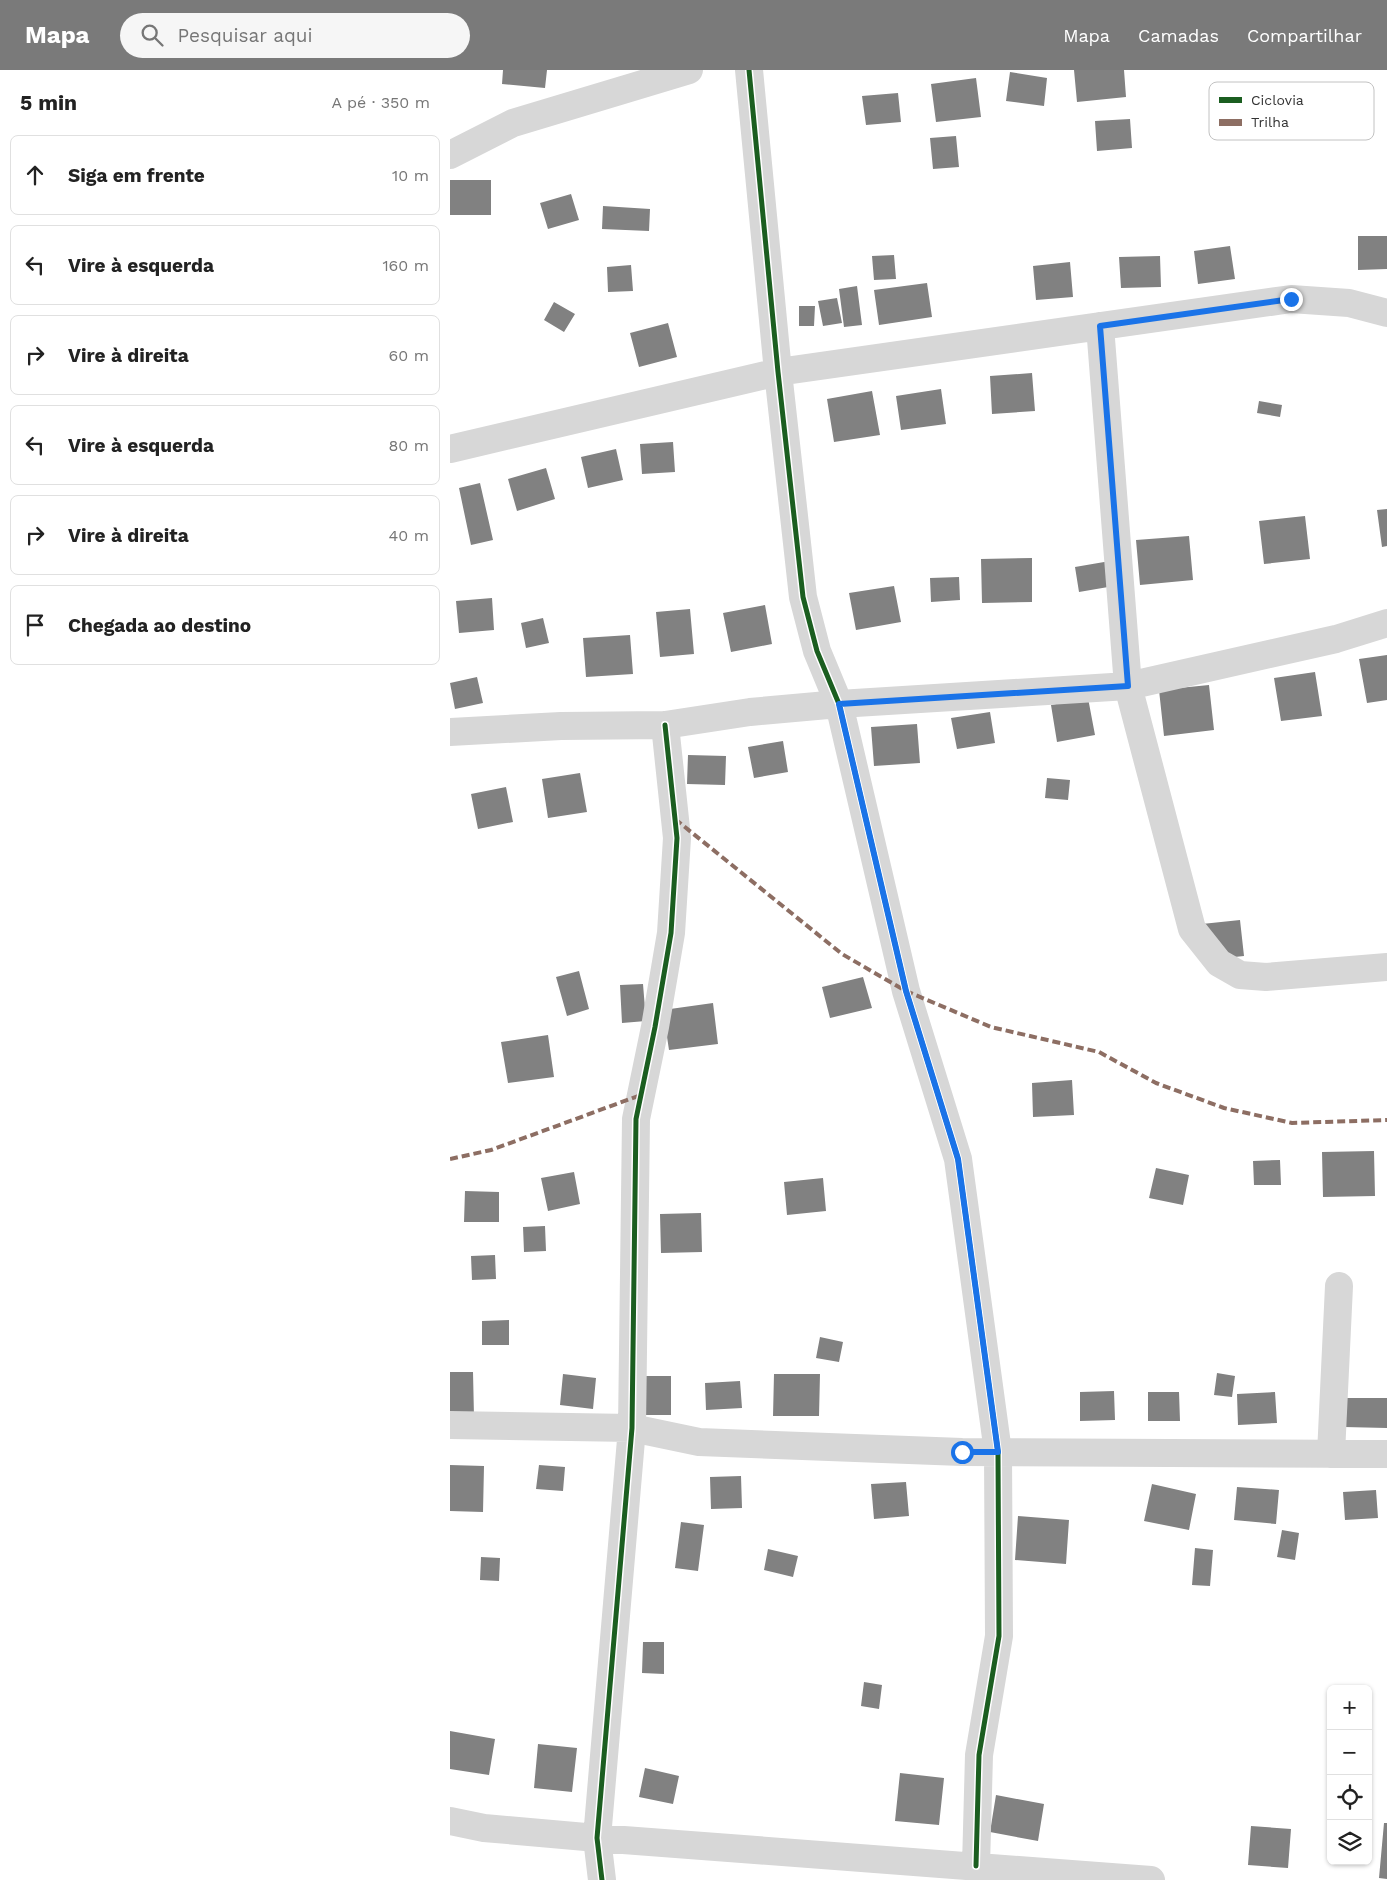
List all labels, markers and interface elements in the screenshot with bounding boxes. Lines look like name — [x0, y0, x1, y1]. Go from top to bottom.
search box — [120, 13, 470, 58]
text: Mapa — [25, 21, 90, 49]
icon: search — [138, 21, 166, 49]
text: Pesquisar aqui — [178, 24, 313, 47]
text: Mapa — [1063, 25, 1110, 46]
text: Camadas — [1138, 25, 1219, 46]
text: Compartilhar — [1247, 25, 1362, 46]
legend — [1209, 82, 1374, 140]
text: 5 min — [20, 90, 77, 115]
text: Ciclovia — [1251, 92, 1304, 108]
text: A pé · 350 m — [332, 93, 430, 112]
text: Trilha — [1251, 114, 1289, 130]
icon: ahead — [21, 161, 49, 189]
text: Siga em frente — [68, 164, 205, 187]
text: 10 m — [392, 166, 429, 185]
icon: left — [21, 251, 49, 279]
text: Vire à esquerda — [68, 254, 214, 277]
text: 160 m — [382, 256, 429, 275]
route end — [1280, 288, 1303, 311]
icon: right — [21, 341, 49, 369]
text: Vire à direita — [68, 344, 189, 367]
text: 60 m — [389, 346, 429, 365]
icon: left — [21, 431, 49, 459]
text: Vire à esquerda — [68, 434, 214, 457]
text: 80 m — [388, 436, 429, 455]
icon: right — [21, 521, 49, 549]
text: Vire à direita — [68, 524, 189, 547]
text: 40 m — [389, 526, 429, 545]
icon: arrive — [21, 611, 49, 639]
text: Chegada ao destino — [68, 614, 251, 637]
route start — [951, 1441, 974, 1464]
map controls — [1327, 1685, 1372, 1865]
button: + — [1327, 1685, 1372, 1730]
button: − — [1327, 1730, 1372, 1775]
button: locate — [1327, 1775, 1372, 1820]
button: layers — [1327, 1820, 1372, 1865]

